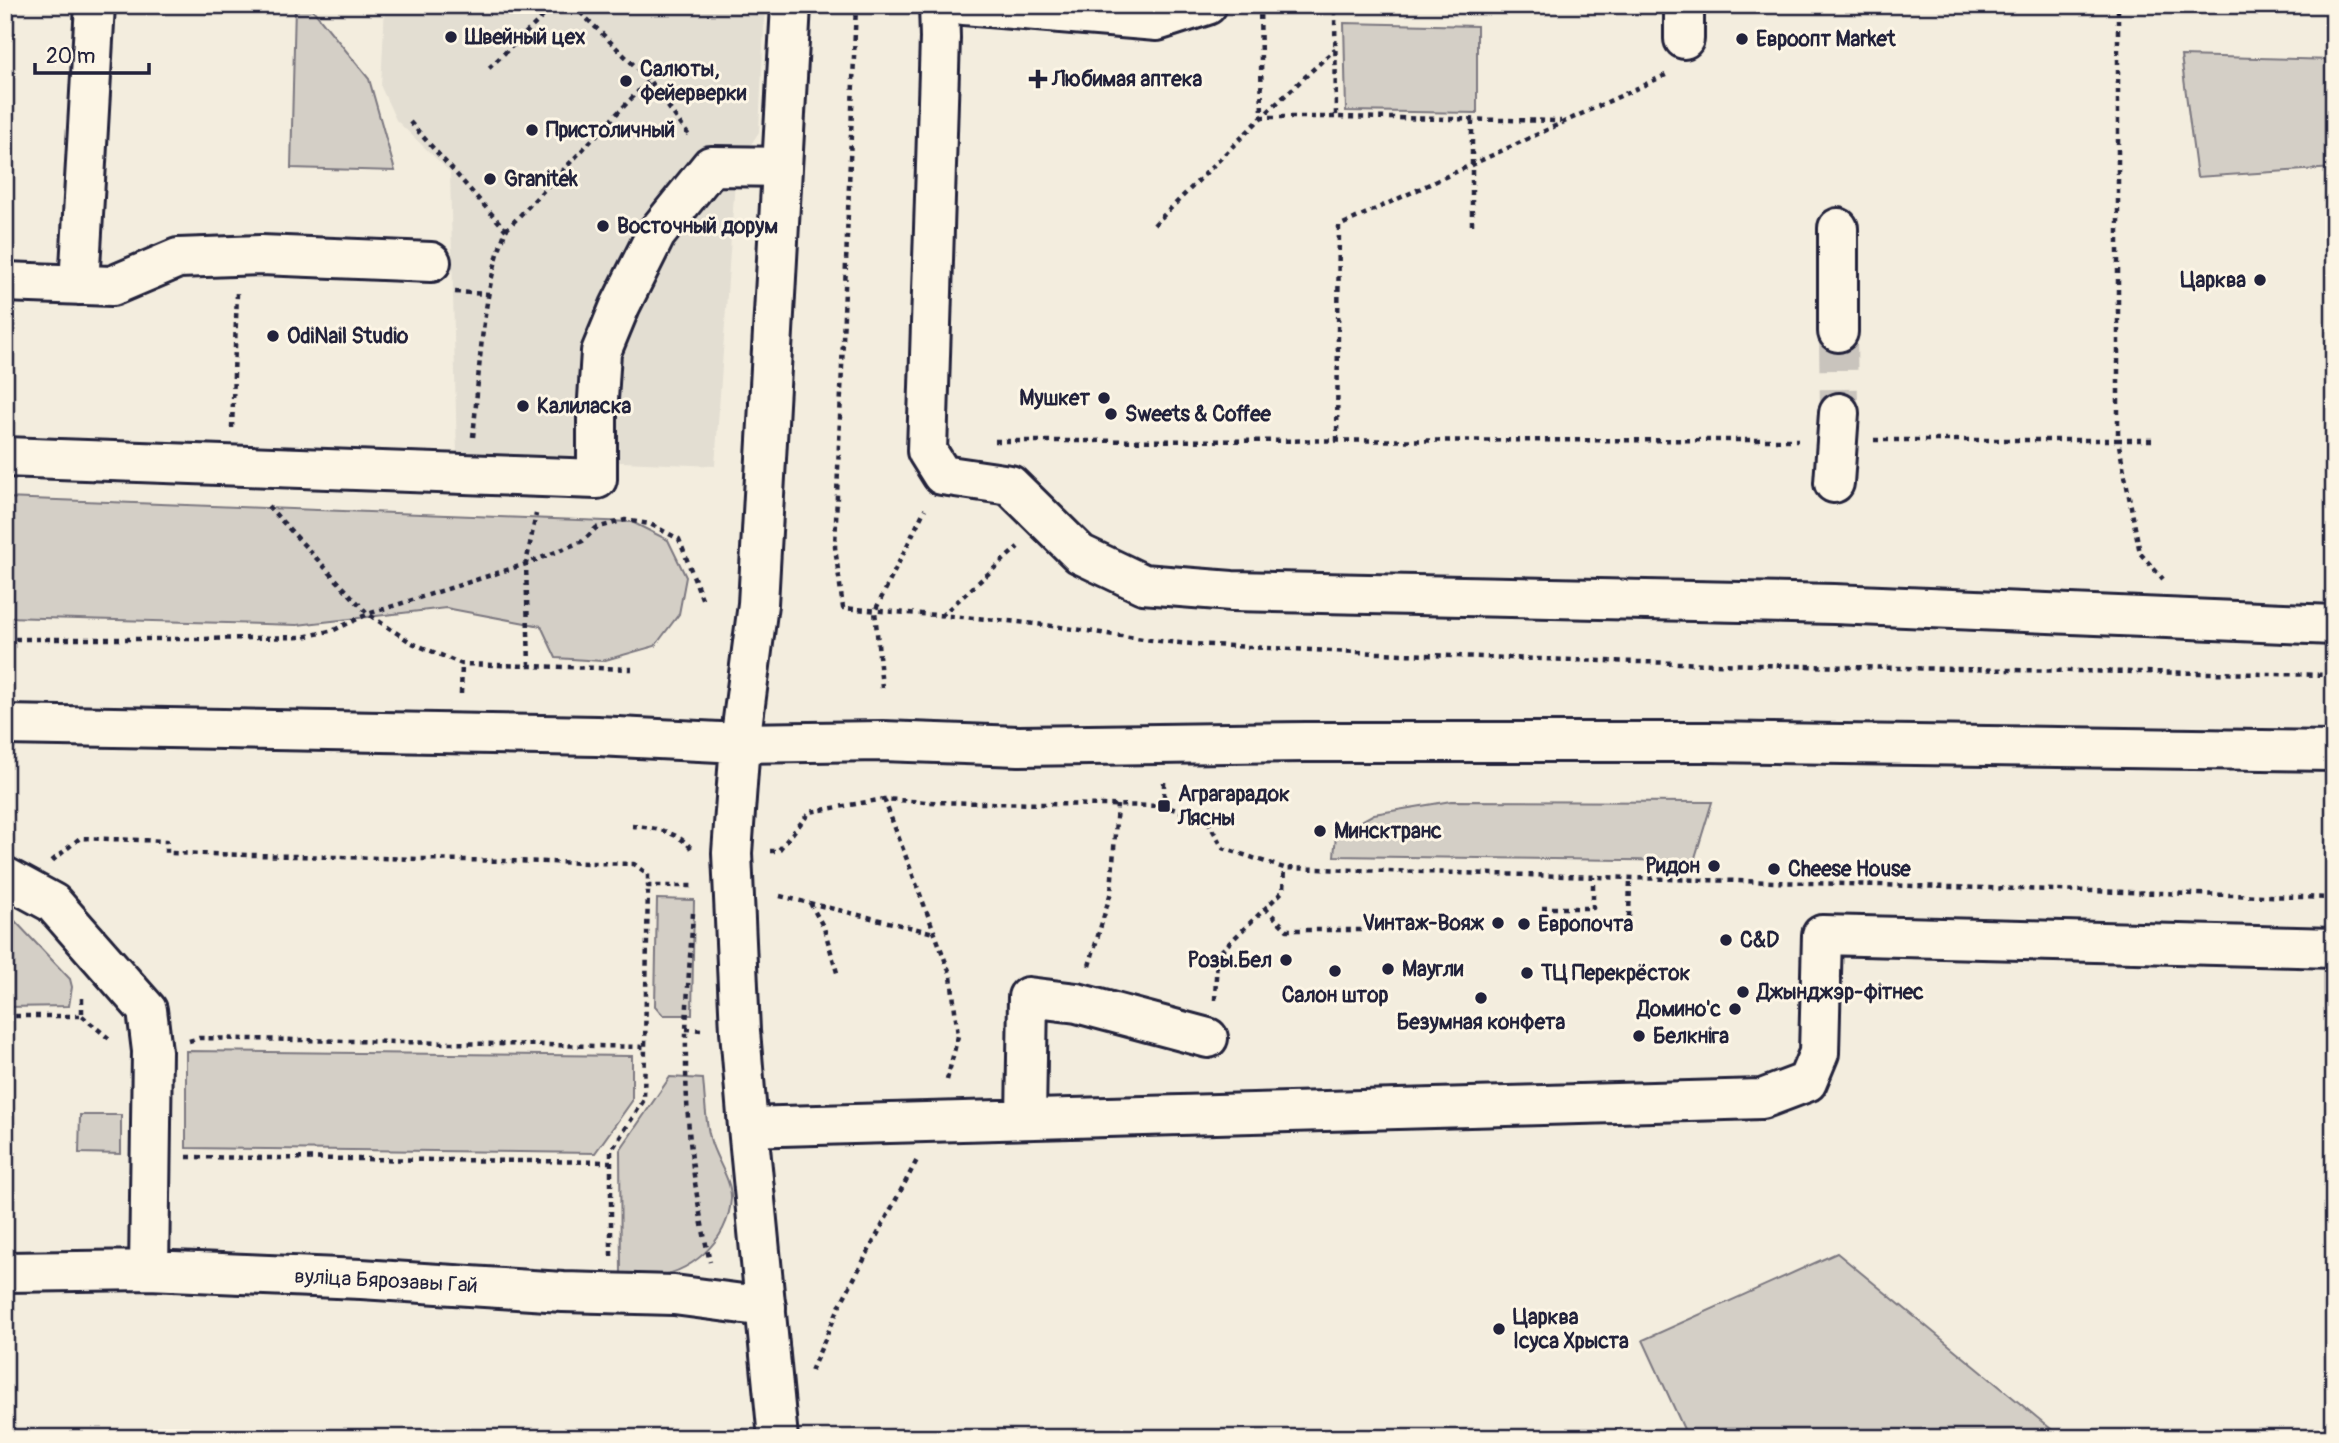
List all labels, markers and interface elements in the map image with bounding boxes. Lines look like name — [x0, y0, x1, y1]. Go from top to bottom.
place label: Швейный цех — [464, 24, 586, 51]
place label: Евроопт Market — [1756, 26, 1896, 53]
marker: Швейный цех — [443, 29, 459, 45]
marker: Евроопт Market — [1734, 31, 1750, 47]
scale bar — [35, 32, 149, 76]
text: 20 m — [46, 43, 95, 70]
place label: Салюты, фейерверки — [640, 56, 747, 107]
place label: Любимая аптека — [1051, 66, 1203, 93]
marker: Любимая аптека — [1030, 71, 1046, 87]
marker: Салюты, фейерверки — [618, 73, 634, 89]
place label: Пристоличный — [546, 117, 675, 144]
marker: Пристоличный — [524, 122, 540, 138]
place label: Granitek — [504, 166, 578, 193]
marker: Granitek — [482, 171, 498, 187]
place label: Восточный дорум — [617, 213, 778, 240]
marker: Восточный дорум — [595, 218, 611, 234]
place label: Царква — [2180, 267, 2246, 294]
marker: Царква — [2252, 272, 2268, 288]
place label: OdiNail Studio — [287, 323, 409, 350]
marker: OdiNail Studio — [265, 328, 281, 344]
place label: Мушкет — [1019, 385, 1090, 412]
marker: Мушкет — [1096, 390, 1112, 406]
place label: Калиласка — [537, 393, 632, 420]
marker: Калиласка — [515, 398, 531, 414]
place label: Sweets & Coffee — [1125, 401, 1272, 428]
marker: Sweets & Coffee — [1103, 406, 1119, 422]
place label: Аграгарадок Лясны — [1177, 781, 1290, 832]
marker: Аграгарадок Лясны — [1156, 798, 1172, 814]
place label: Минсктранс — [1334, 818, 1442, 845]
marker: Минсктранс — [1312, 823, 1328, 839]
place label: Ридон — [1646, 853, 1700, 880]
place label: Cheese House — [1788, 856, 1911, 883]
marker: Ридон — [1706, 858, 1722, 874]
marker: Cheese House — [1766, 861, 1782, 877]
place label: Vинтаж-Вояж — [1362, 910, 1485, 937]
place label: Европочта — [1538, 911, 1634, 938]
marker: Vинтаж-Вояж — [1490, 915, 1506, 931]
marker: Европочта — [1516, 916, 1532, 932]
place label: C&D — [1740, 927, 1779, 954]
marker: C&D — [1718, 932, 1734, 948]
place label: Розы.Бел — [1188, 947, 1272, 974]
marker: Розы.Бел — [1278, 952, 1294, 968]
place label: Маугли — [1402, 956, 1464, 983]
place label: ТЦ Перекрёсток — [1540, 960, 1690, 987]
marker: Маугли — [1380, 961, 1396, 977]
marker: Салон штор — [1327, 963, 1343, 979]
marker: ТЦ Перекрёсток — [1519, 965, 1535, 981]
place label: Джынджэр-фітнес — [1755, 979, 1924, 1006]
place label: Салон штор — [1282, 982, 1388, 1009]
marker: Джынджэр-фітнес — [1735, 984, 1751, 1000]
marker: Безумная конфета — [1473, 990, 1489, 1006]
place label: Домино'c — [1635, 996, 1721, 1023]
marker: Домино'c — [1727, 1001, 1743, 1017]
place label: Безумная конфета — [1397, 1009, 1566, 1036]
place label: Белкніга — [1653, 1023, 1729, 1050]
marker: Белкніга — [1631, 1028, 1647, 1044]
street label: вуліца Бярозавы Гай — [294, 1263, 478, 1299]
place label: Царква Ісуса Хрыста — [1513, 1304, 1629, 1355]
marker: Царква Ісуса Хрыста — [1491, 1321, 1507, 1337]

